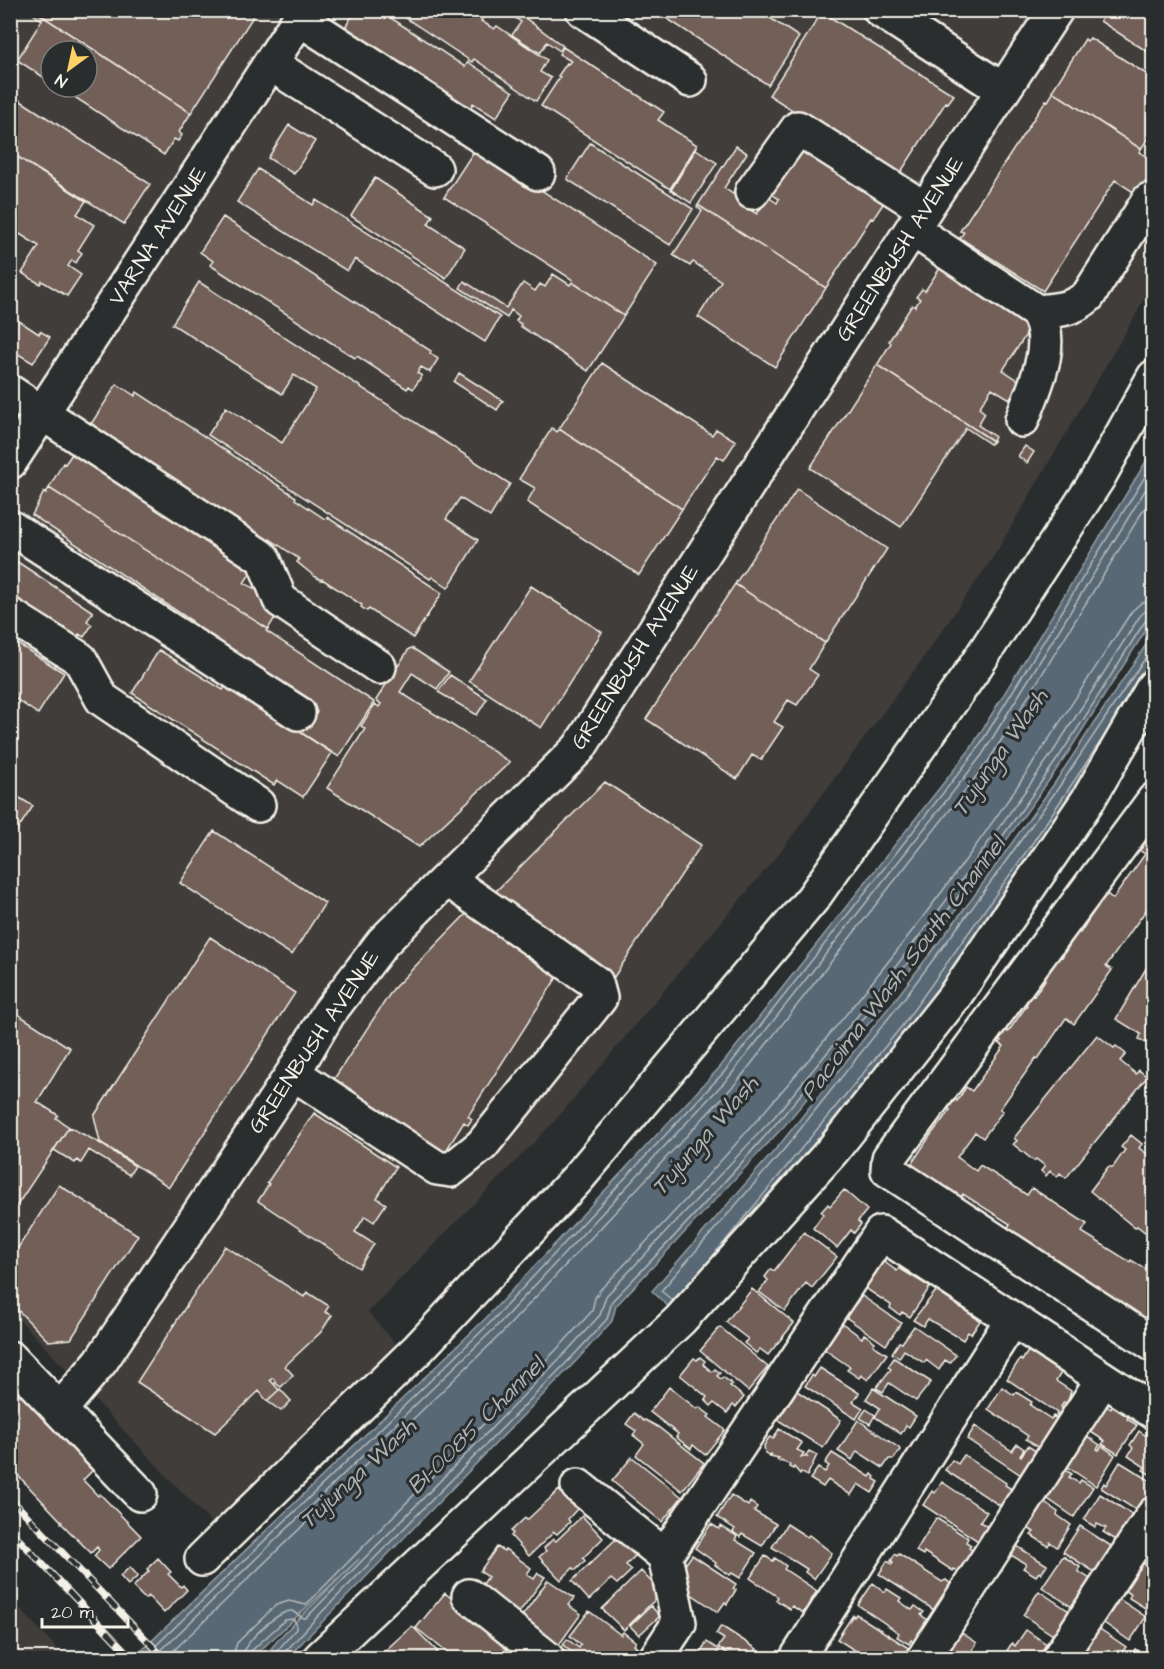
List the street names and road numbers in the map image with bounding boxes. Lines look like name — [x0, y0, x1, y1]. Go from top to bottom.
street label: GREENBUSH AVENUE — [828, 150, 972, 348]
street label: VARNA AVENUE — [101, 160, 215, 312]
street label: GREENBUSH AVENUE — [563, 558, 707, 756]
street label: GREENBUSH AVENUE — [241, 944, 387, 1140]

